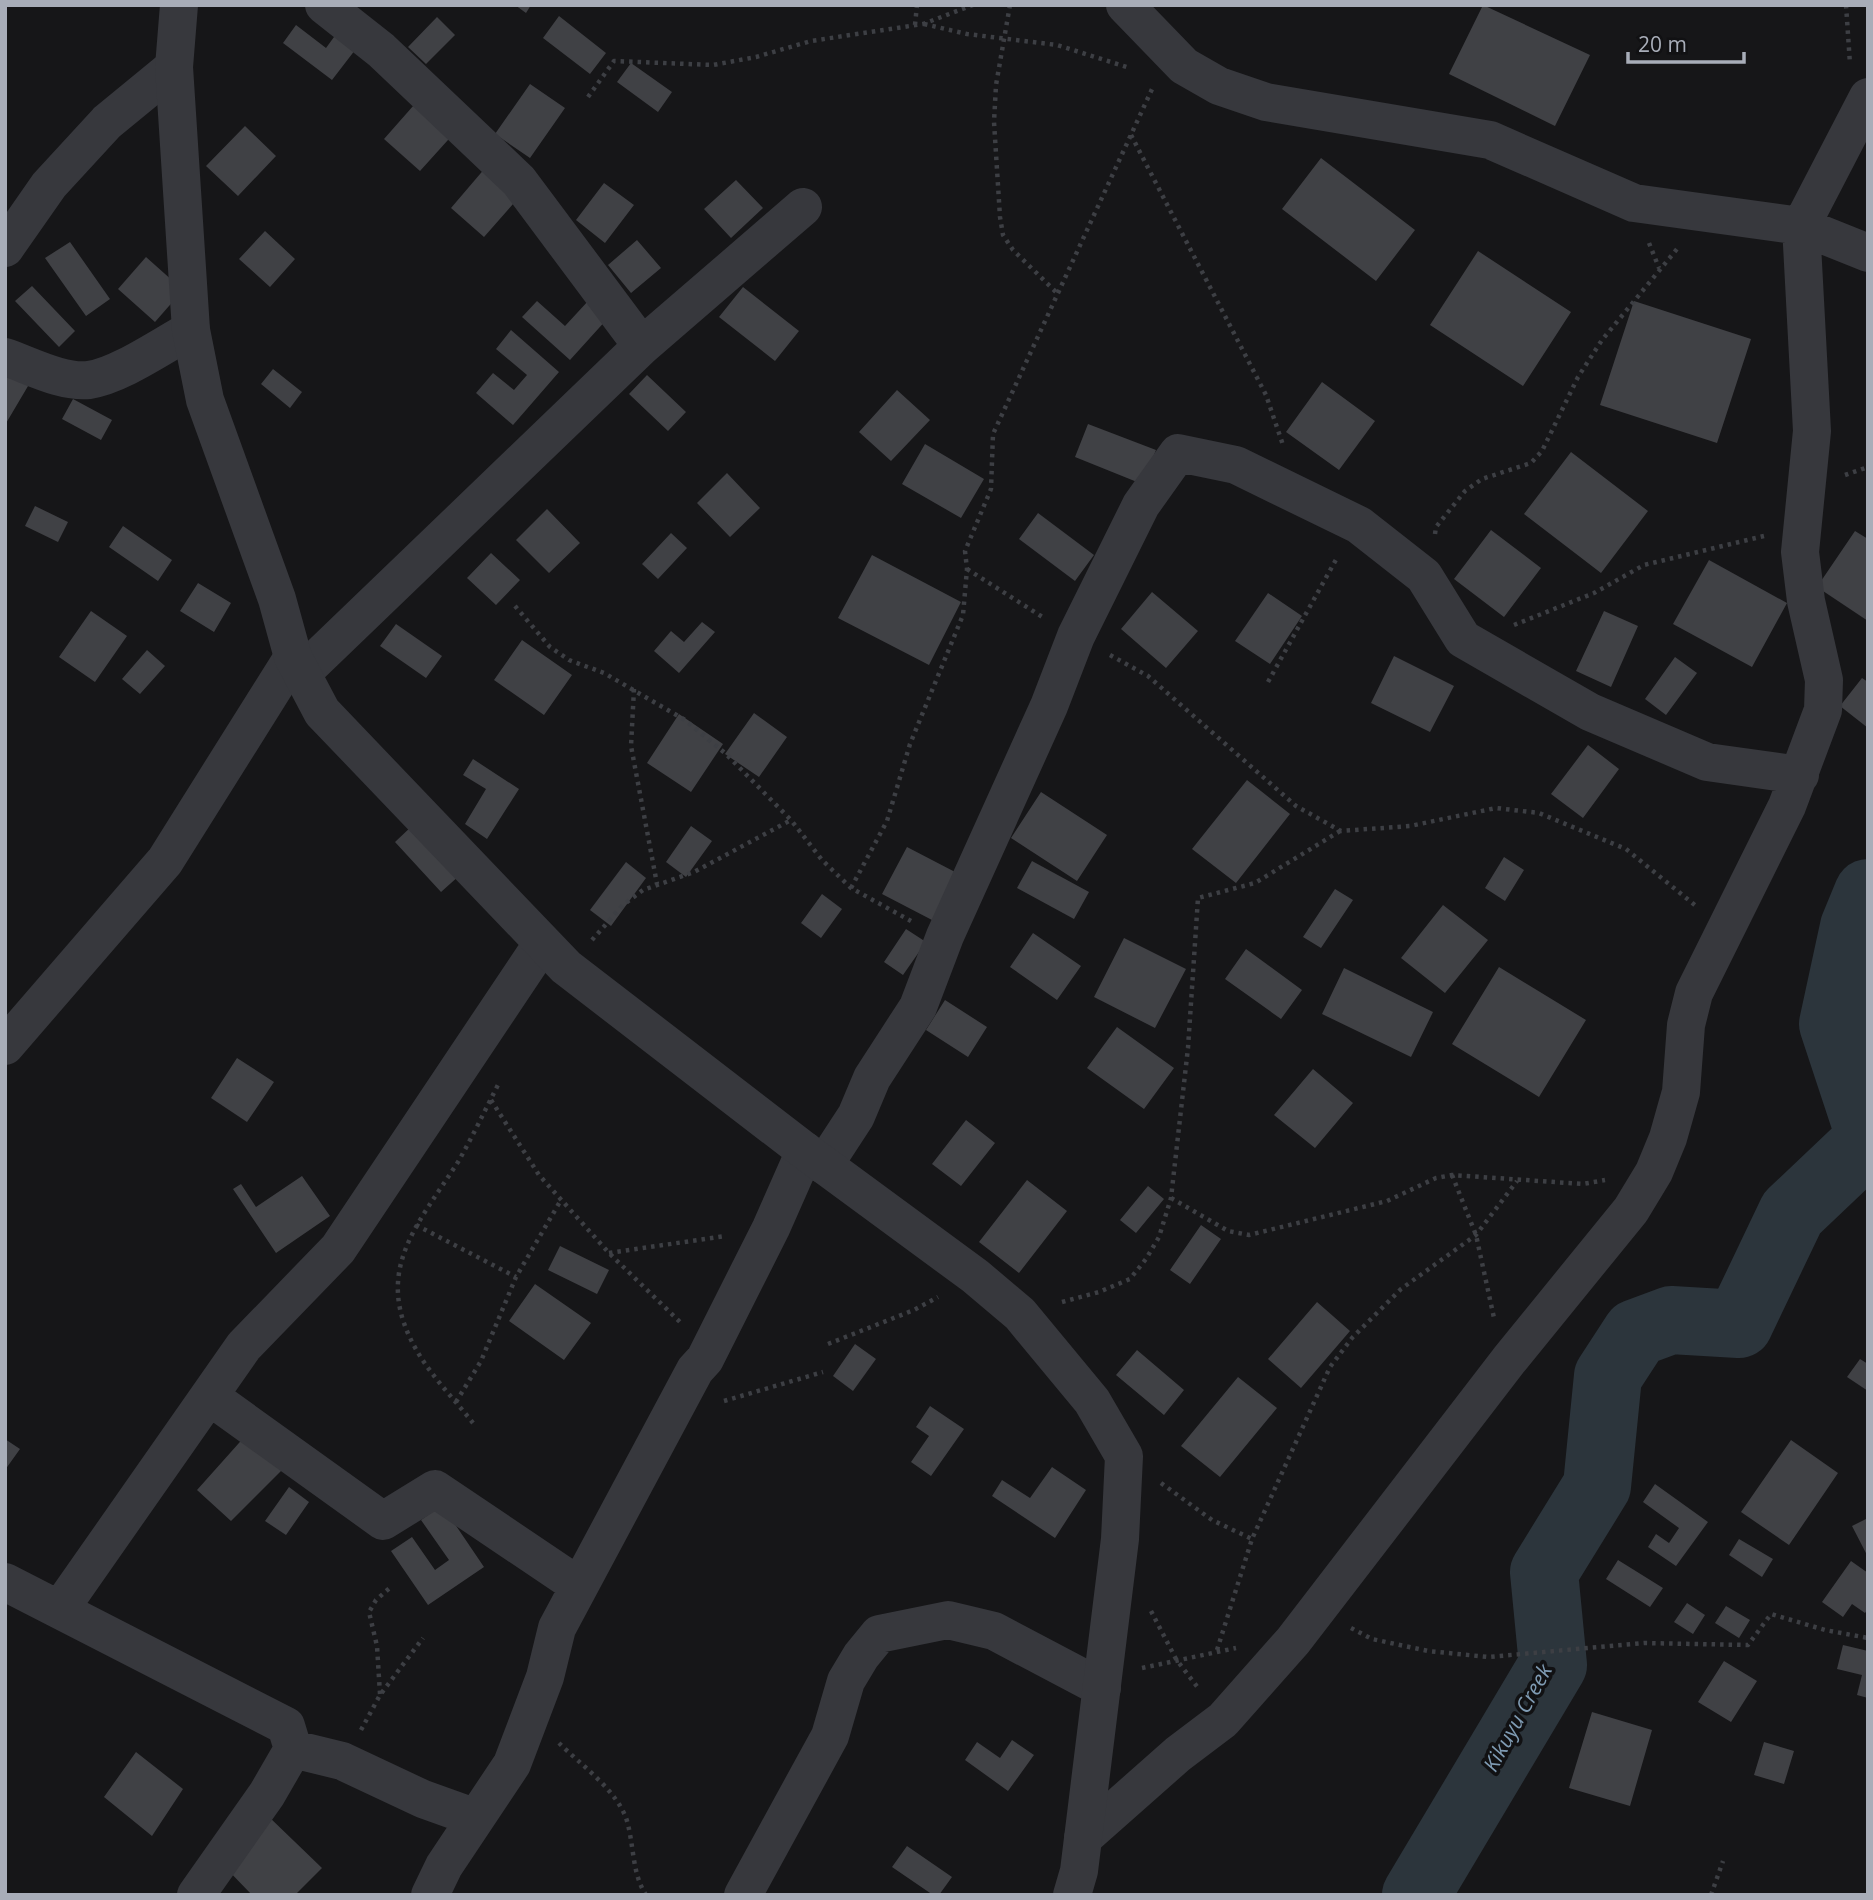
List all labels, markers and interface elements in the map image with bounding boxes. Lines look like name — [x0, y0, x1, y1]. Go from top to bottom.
scale bar — [1628, 21, 1744, 65]
text: 20 m — [1638, 30, 1687, 58]
water label: Kikuyu Creek — [1476, 1658, 1558, 1776]

